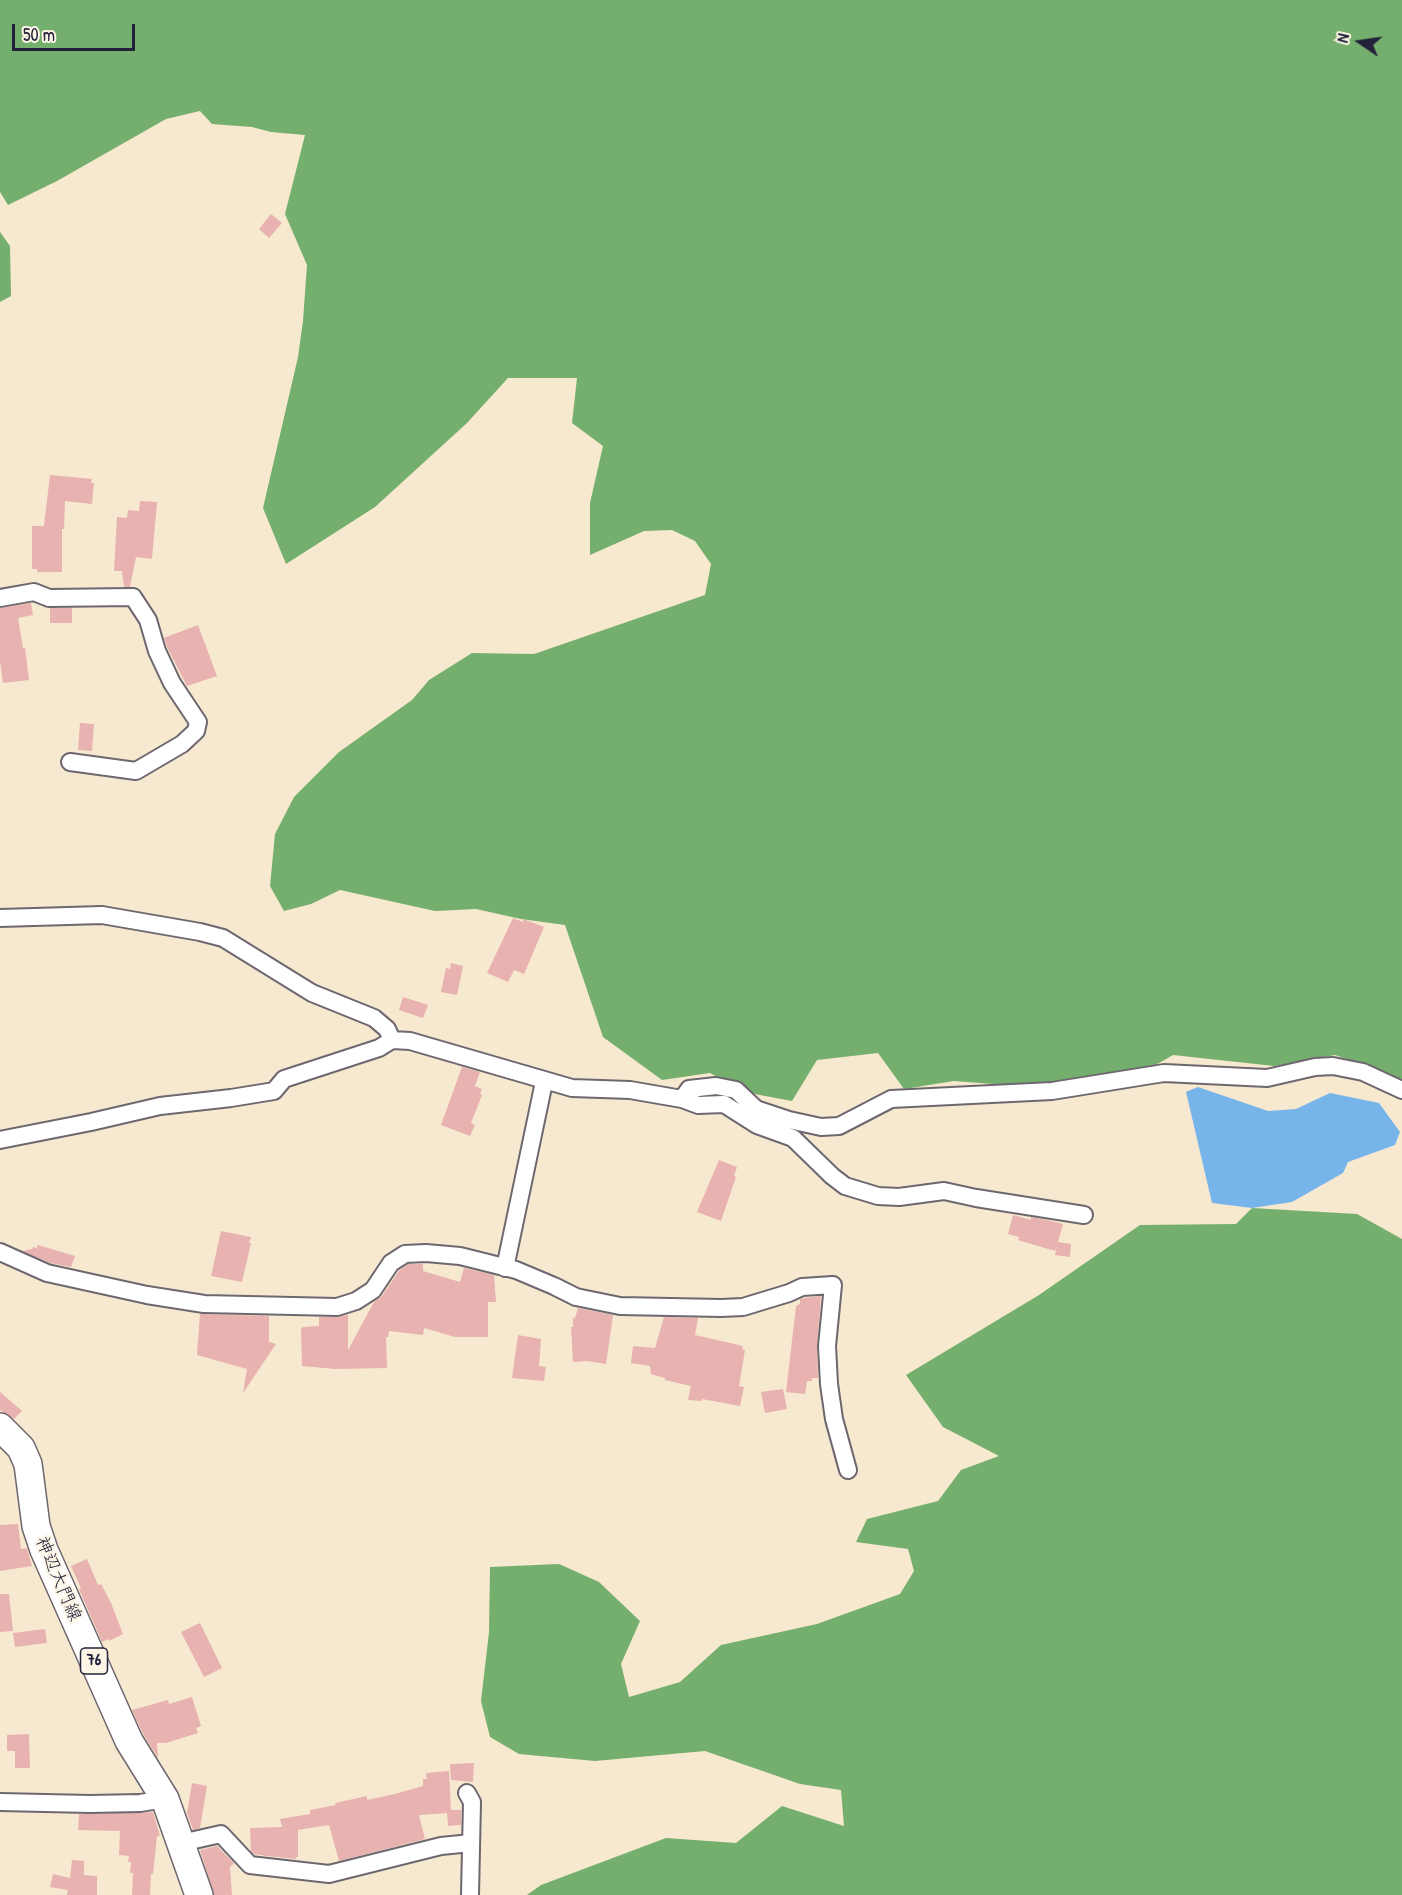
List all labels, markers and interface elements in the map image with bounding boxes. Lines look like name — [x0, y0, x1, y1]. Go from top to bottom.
scale bar — [15, 12, 138, 50]
north arrow — [1330, 12, 1390, 72]
text: 50 m — [23, 22, 55, 47]
text: N — [1331, 31, 1354, 45]
street label: 神辺大門線 — [30, 1533, 86, 1625]
road number: 76 — [80, 1648, 107, 1674]

